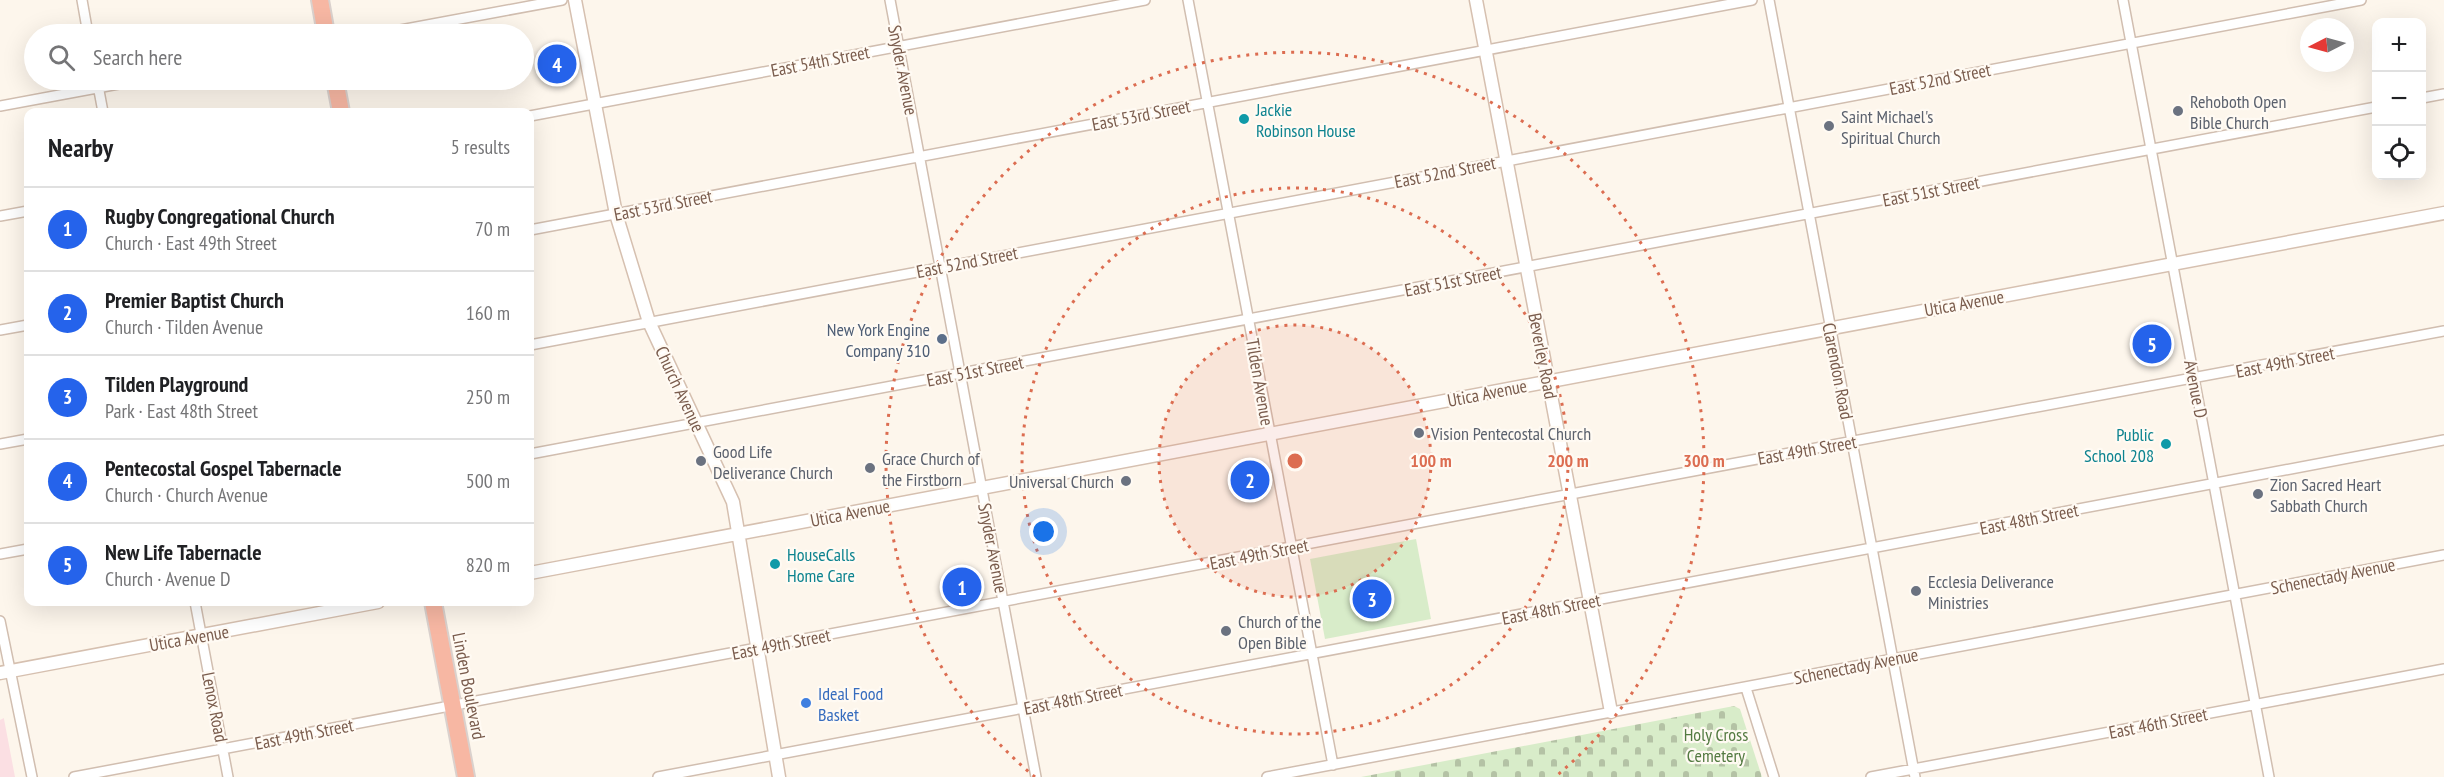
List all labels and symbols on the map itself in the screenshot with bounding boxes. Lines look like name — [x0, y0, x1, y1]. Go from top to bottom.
north arrow — [2300, 18, 2354, 72]
street label: Snyder Avenue — [883, 23, 923, 117]
street label: East 54th Street — [769, 40, 871, 82]
pin: 4 — [538, 42, 576, 86]
street label: East 52nd Street — [1887, 58, 1993, 100]
place label: Rehoboth Open Bible Church — [2190, 90, 2286, 134]
street label: East 53rd Street — [1090, 94, 1192, 136]
place label: Jackie Robinson House — [1255, 98, 1356, 142]
marker: Rehoboth Open Bible Church — [2171, 104, 2185, 118]
place label: Saint Michael's Spiritual Church — [1841, 105, 1941, 149]
marker: Jackie Robinson House — [1237, 112, 1251, 126]
marker: Saint Michael's Spiritual Church — [1822, 119, 1836, 133]
street label: East 52nd Street — [1392, 151, 1498, 193]
street label: East 51st Street — [1881, 170, 1981, 212]
street label: East 53rd Street — [612, 184, 714, 226]
street label: East 52nd Street — [914, 241, 1020, 283]
street label: East 51st Street — [1403, 260, 1503, 302]
street label: Utica Avenue — [1922, 285, 2006, 321]
street label: Beverley Road — [1523, 311, 1563, 401]
place label: New York Engine Company 310 — [827, 318, 930, 362]
street label: Clarendon Road — [1817, 321, 1859, 421]
pin: 5 — [2132, 322, 2172, 366]
marker: New York Engine Company 310 — [935, 332, 949, 346]
street label: Tilden Avenue — [1241, 337, 1279, 427]
street label: East 49th Street — [2234, 341, 2336, 383]
street label: Church Avenue — [650, 342, 710, 436]
street label: East 51st Street — [925, 350, 1025, 392]
street label: Avenue D — [2179, 358, 2213, 420]
street label: Utica Avenue — [1445, 374, 1529, 412]
place label: Vision Pentecostal Church — [1430, 422, 1591, 445]
place label: Public School 208 — [2084, 423, 2155, 467]
marker: Vision Pentecostal Church — [1412, 426, 1426, 440]
street label: East 49th Street — [1756, 430, 1858, 470]
marker: Public School 208 — [2159, 437, 2173, 451]
place label: Good Life Deliverance Church — [713, 440, 833, 484]
place label: Grace Church of the Firstborn — [882, 447, 981, 491]
text: 100 m — [1410, 449, 1452, 472]
text: 200 m — [1547, 449, 1589, 472]
text: 300 m — [1683, 449, 1725, 472]
centre of rings — [1285, 451, 1305, 471]
marker: Good Life Deliverance Church — [694, 454, 708, 468]
pin: 2 — [1230, 458, 1270, 502]
marker: Grace Church of the Firstborn — [863, 461, 877, 475]
place label: Universal Church — [1009, 470, 1114, 493]
place label: Zion Sacred Heart Sabbath Church — [2270, 473, 2381, 517]
marker: Universal Church — [1119, 474, 1133, 488]
marker: Zion Sacred Heart Sabbath Church — [2251, 487, 2265, 501]
street label: Utica Avenue — [808, 494, 892, 532]
street label: East 48th Street — [1978, 498, 2080, 540]
street label: Snyder Avenue — [973, 501, 1013, 595]
your location — [1029, 517, 1058, 546]
street label: East 49th Street — [1208, 533, 1310, 575]
place label: HouseCalls Home Care — [787, 543, 855, 587]
street label: Schenectady Avenue — [2269, 553, 2397, 599]
marker: HouseCalls Home Care — [768, 557, 782, 571]
pin: 1 — [942, 564, 982, 610]
place label: Ecclesia Deliverance Ministries — [1928, 570, 2054, 614]
pin: 3 — [1352, 576, 1392, 622]
marker: Ecclesia Deliverance Ministries — [1909, 584, 1923, 598]
street label: East 48th Street — [1500, 588, 1602, 630]
place label: Church of the Open Bible — [1238, 610, 1321, 654]
street label: Utica Avenue — [147, 620, 231, 656]
street label: East 49th Street — [730, 623, 832, 665]
marker: Church of the Open Bible — [1219, 624, 1233, 638]
street label: Linden Boulevard — [447, 631, 491, 741]
street label: Schenectady Avenue — [1792, 643, 1920, 689]
street label: Lenox Road — [197, 670, 233, 744]
street label: East 48th Street — [1022, 678, 1124, 720]
place label: Ideal Food Basket — [818, 682, 883, 726]
marker: Ideal Food Basket — [799, 696, 813, 710]
street label: East 46th Street — [2107, 702, 2209, 744]
street label: East 49th Street — [253, 713, 355, 755]
park label: Holy Cross Cemetery — [1684, 723, 1748, 767]

